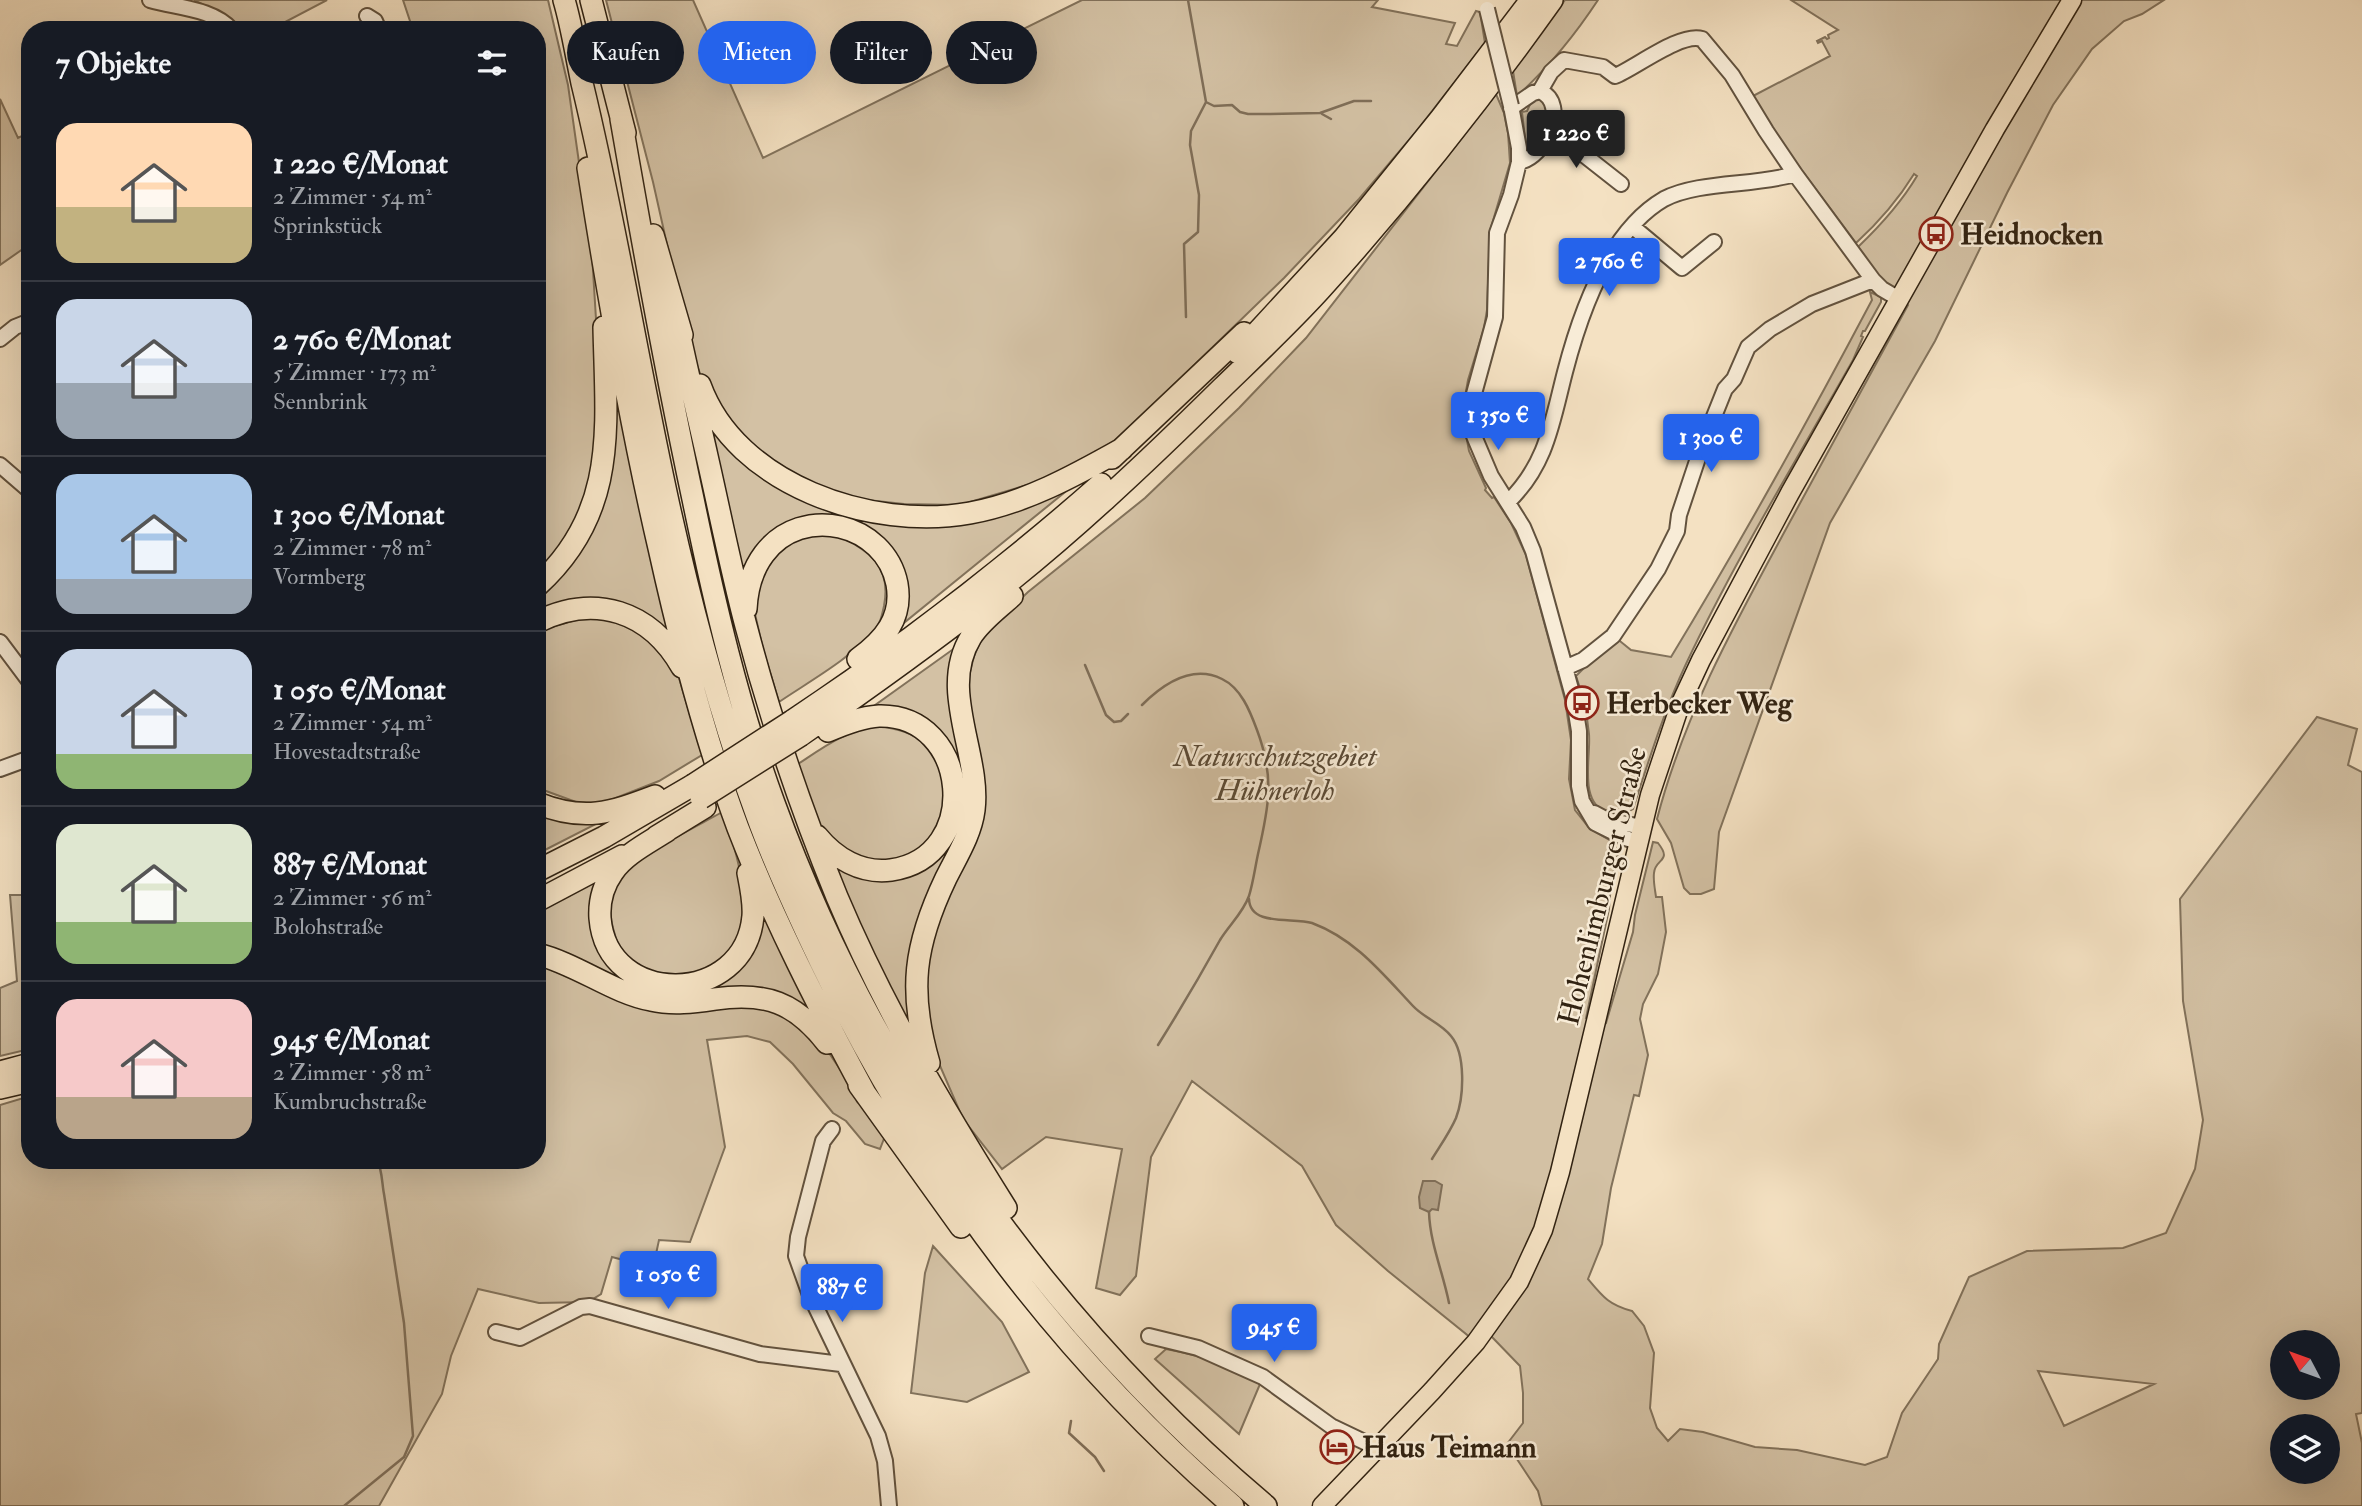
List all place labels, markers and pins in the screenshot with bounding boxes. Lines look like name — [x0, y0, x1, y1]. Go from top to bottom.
pin: 1 220 € — [1511, 110, 1641, 170]
bus stop icon: Heidnocken — [1917, 215, 1955, 253]
place label: Heidnocken — [1960, 216, 2104, 253]
pin: 2 760 € — [1544, 238, 1674, 298]
pin: 1 350 € — [1433, 392, 1563, 452]
pin: 1 300 € — [1646, 414, 1776, 474]
bus stop icon: Herbecker Weg — [1563, 684, 1601, 722]
place label: Herbecker Weg — [1606, 685, 1794, 722]
pin: 1 050 € — [603, 1252, 733, 1311]
pin: 887 € — [793, 1264, 891, 1324]
pin: 945 € — [1225, 1304, 1323, 1364]
hotel icon: Haus Teimann — [1318, 1428, 1356, 1466]
place label: Haus Teimann — [1362, 1429, 1537, 1466]

